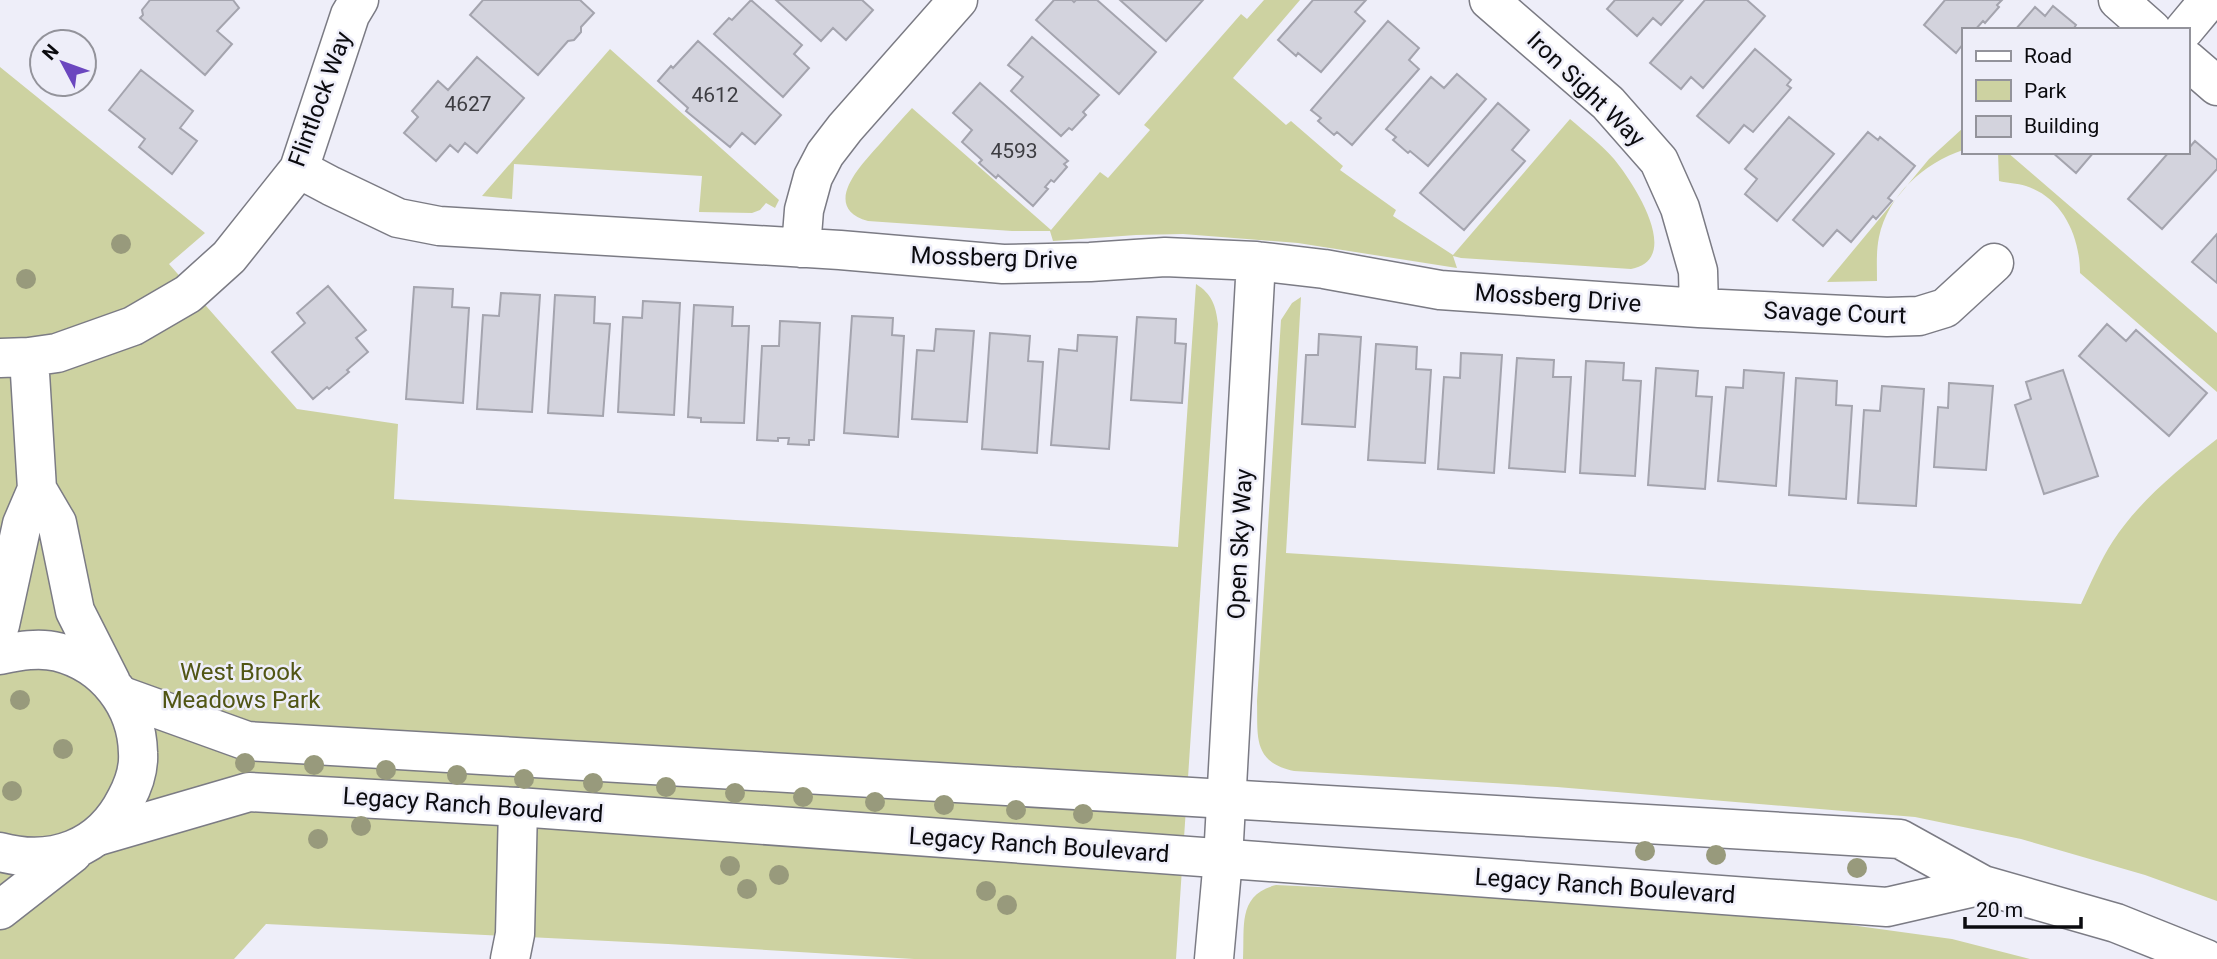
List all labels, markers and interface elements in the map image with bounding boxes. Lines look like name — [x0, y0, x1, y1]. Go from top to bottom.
street label: Iron Sight Way — [1521, 26, 1651, 153]
street label: Flintlock Way — [283, 27, 358, 170]
north arrow — [28, 28, 98, 98]
legend — [1962, 28, 2189, 154]
text: N — [37, 40, 64, 65]
text: Road — [2024, 44, 2072, 68]
text: Park — [2024, 79, 2067, 103]
house number: 4612 — [691, 83, 739, 107]
house number: 4627 — [444, 92, 492, 116]
text: Building — [2024, 114, 2099, 138]
house number: 4593 — [990, 139, 1038, 163]
street label: Mossberg Drive — [910, 241, 1078, 275]
street label: Mossberg Drive — [1474, 278, 1642, 318]
street label: Savage Court — [1763, 297, 1907, 329]
street label: Open Sky Way — [1222, 467, 1258, 620]
park label: West Brook Meadows Park — [162, 658, 321, 714]
street label: Legacy Ranch Boulevard — [342, 782, 604, 828]
street label: Legacy Ranch Boulevard — [908, 822, 1170, 868]
street label: Legacy Ranch Boulevard — [1474, 863, 1736, 909]
scale bar — [1965, 886, 2080, 930]
text: 20 m — [1976, 898, 2023, 922]

